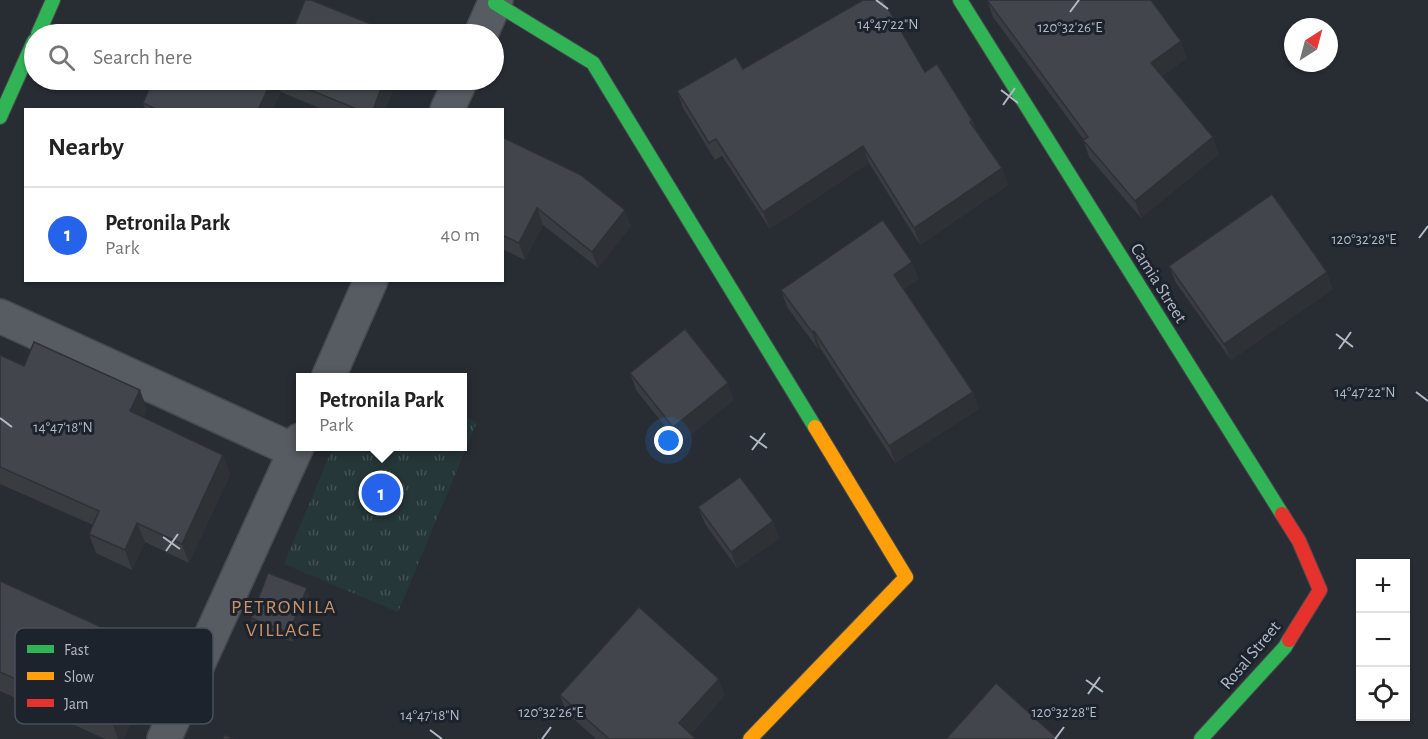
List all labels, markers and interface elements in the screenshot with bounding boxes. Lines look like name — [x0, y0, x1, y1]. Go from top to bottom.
text: 14°47'22"N — [858, 17, 918, 32]
north arrow — [1284, 18, 1338, 72]
text: 120°32'26"E — [1037, 20, 1103, 35]
search box — [24, 24, 504, 90]
icon: search — [45, 41, 78, 74]
text: Search here — [93, 46, 192, 68]
text: Nearby — [48, 134, 124, 160]
text: Petronila Park — [105, 212, 230, 234]
text: 1 — [64, 225, 71, 245]
text: 40 m — [441, 225, 480, 245]
text: 120°32'28"E — [1331, 232, 1397, 247]
text: Park — [105, 238, 140, 258]
street label: Camia Street — [1127, 241, 1190, 327]
popup — [296, 373, 467, 451]
text: 14°47'22"N — [1335, 385, 1395, 400]
text: Petronila Park — [319, 389, 444, 411]
text: Park — [319, 415, 353, 435]
text: 14°47'18"N — [33, 420, 93, 435]
your location — [654, 426, 683, 455]
pin: 1 — [362, 470, 400, 516]
map controls — [1356, 559, 1410, 721]
button: + — [1356, 559, 1410, 613]
district label: PETRONILA VILLAGE — [231, 597, 337, 640]
button: − — [1356, 613, 1410, 667]
street label: Rosal Street — [1217, 618, 1284, 693]
legend — [15, 628, 213, 724]
text: Fast — [64, 642, 89, 658]
button: locate — [1356, 667, 1410, 721]
text: Slow — [64, 669, 94, 685]
text: Jam — [64, 696, 89, 712]
text: 120°32'26"E — [518, 705, 584, 720]
text: 120°32'28"E — [1031, 705, 1097, 720]
text: 14°47'18"N — [400, 708, 460, 723]

